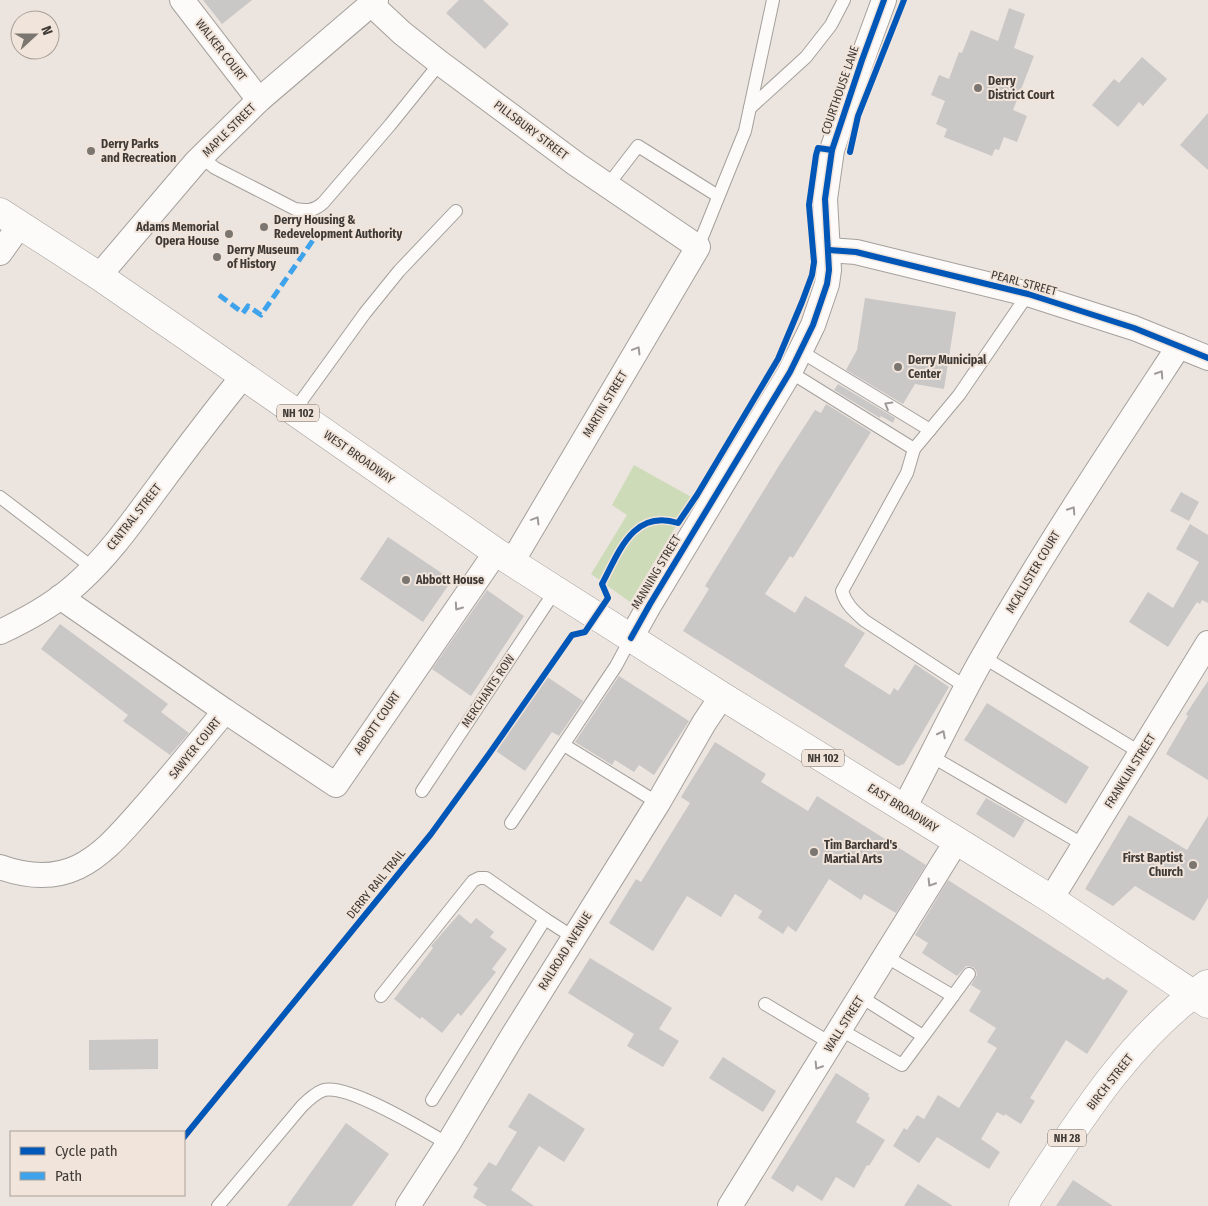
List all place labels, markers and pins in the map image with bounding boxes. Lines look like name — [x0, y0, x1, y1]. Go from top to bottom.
place label: Derry District Court — [988, 74, 1055, 102]
marker: Derry District Court — [972, 82, 984, 94]
place label: Derry Parks and Recreation — [101, 137, 176, 165]
marker: Derry Parks and Recreation — [85, 145, 97, 157]
place label: Derry Housing & Redevelopment Authority — [274, 213, 403, 241]
place label: Adams Memorial Opera House — [135, 220, 220, 248]
marker: Derry Housing & Redevelopment Authority — [258, 221, 270, 233]
marker: Adams Memorial Opera House — [223, 228, 235, 240]
place label: Derry Museum of History — [227, 243, 299, 271]
marker: Derry Museum of History — [211, 251, 223, 263]
place label: Derry Municipal Center — [908, 353, 987, 381]
marker: Derry Municipal Center — [892, 361, 904, 373]
place label: Abbott House — [415, 573, 484, 587]
marker: Abbott House — [400, 574, 412, 586]
place label: Tim Barchard's Martial Arts — [824, 838, 898, 866]
marker: Tim Barchard's Martial Arts — [808, 846, 820, 858]
place label: First Baptist Church — [1123, 851, 1184, 879]
marker: First Baptist Church — [1187, 859, 1199, 871]

